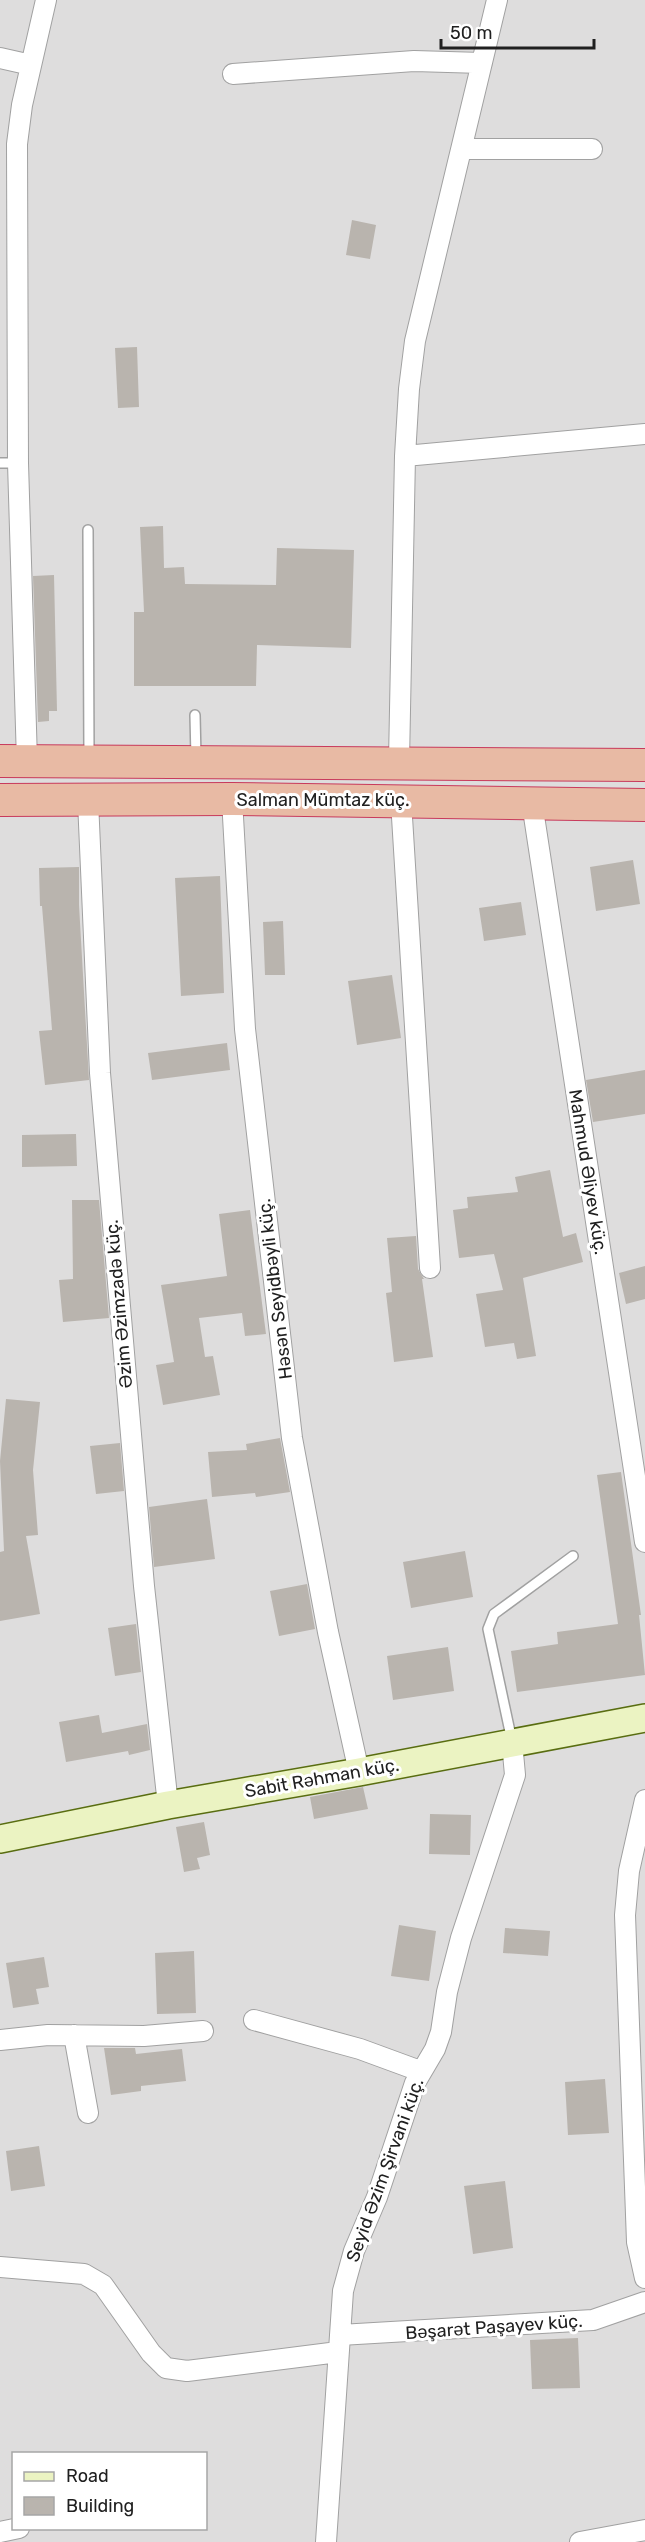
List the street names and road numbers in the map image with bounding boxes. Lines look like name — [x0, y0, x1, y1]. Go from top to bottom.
street label: Salman Mümtaz küç. — [237, 789, 409, 811]
street label: Mahmud Əliyev küç. — [564, 1088, 612, 1256]
street label: Həsən Seyidbəyli küç. — [253, 1197, 297, 1381]
street label: Əzim Əzimzadə küç. — [101, 1219, 137, 1389]
street label: Sabit Rəhman küç. — [243, 1754, 401, 1802]
street label: Seyid Əzim Şirvani küç. — [341, 2075, 429, 2265]
street label: Bəşarət Paşayev küç. — [405, 2310, 583, 2344]

